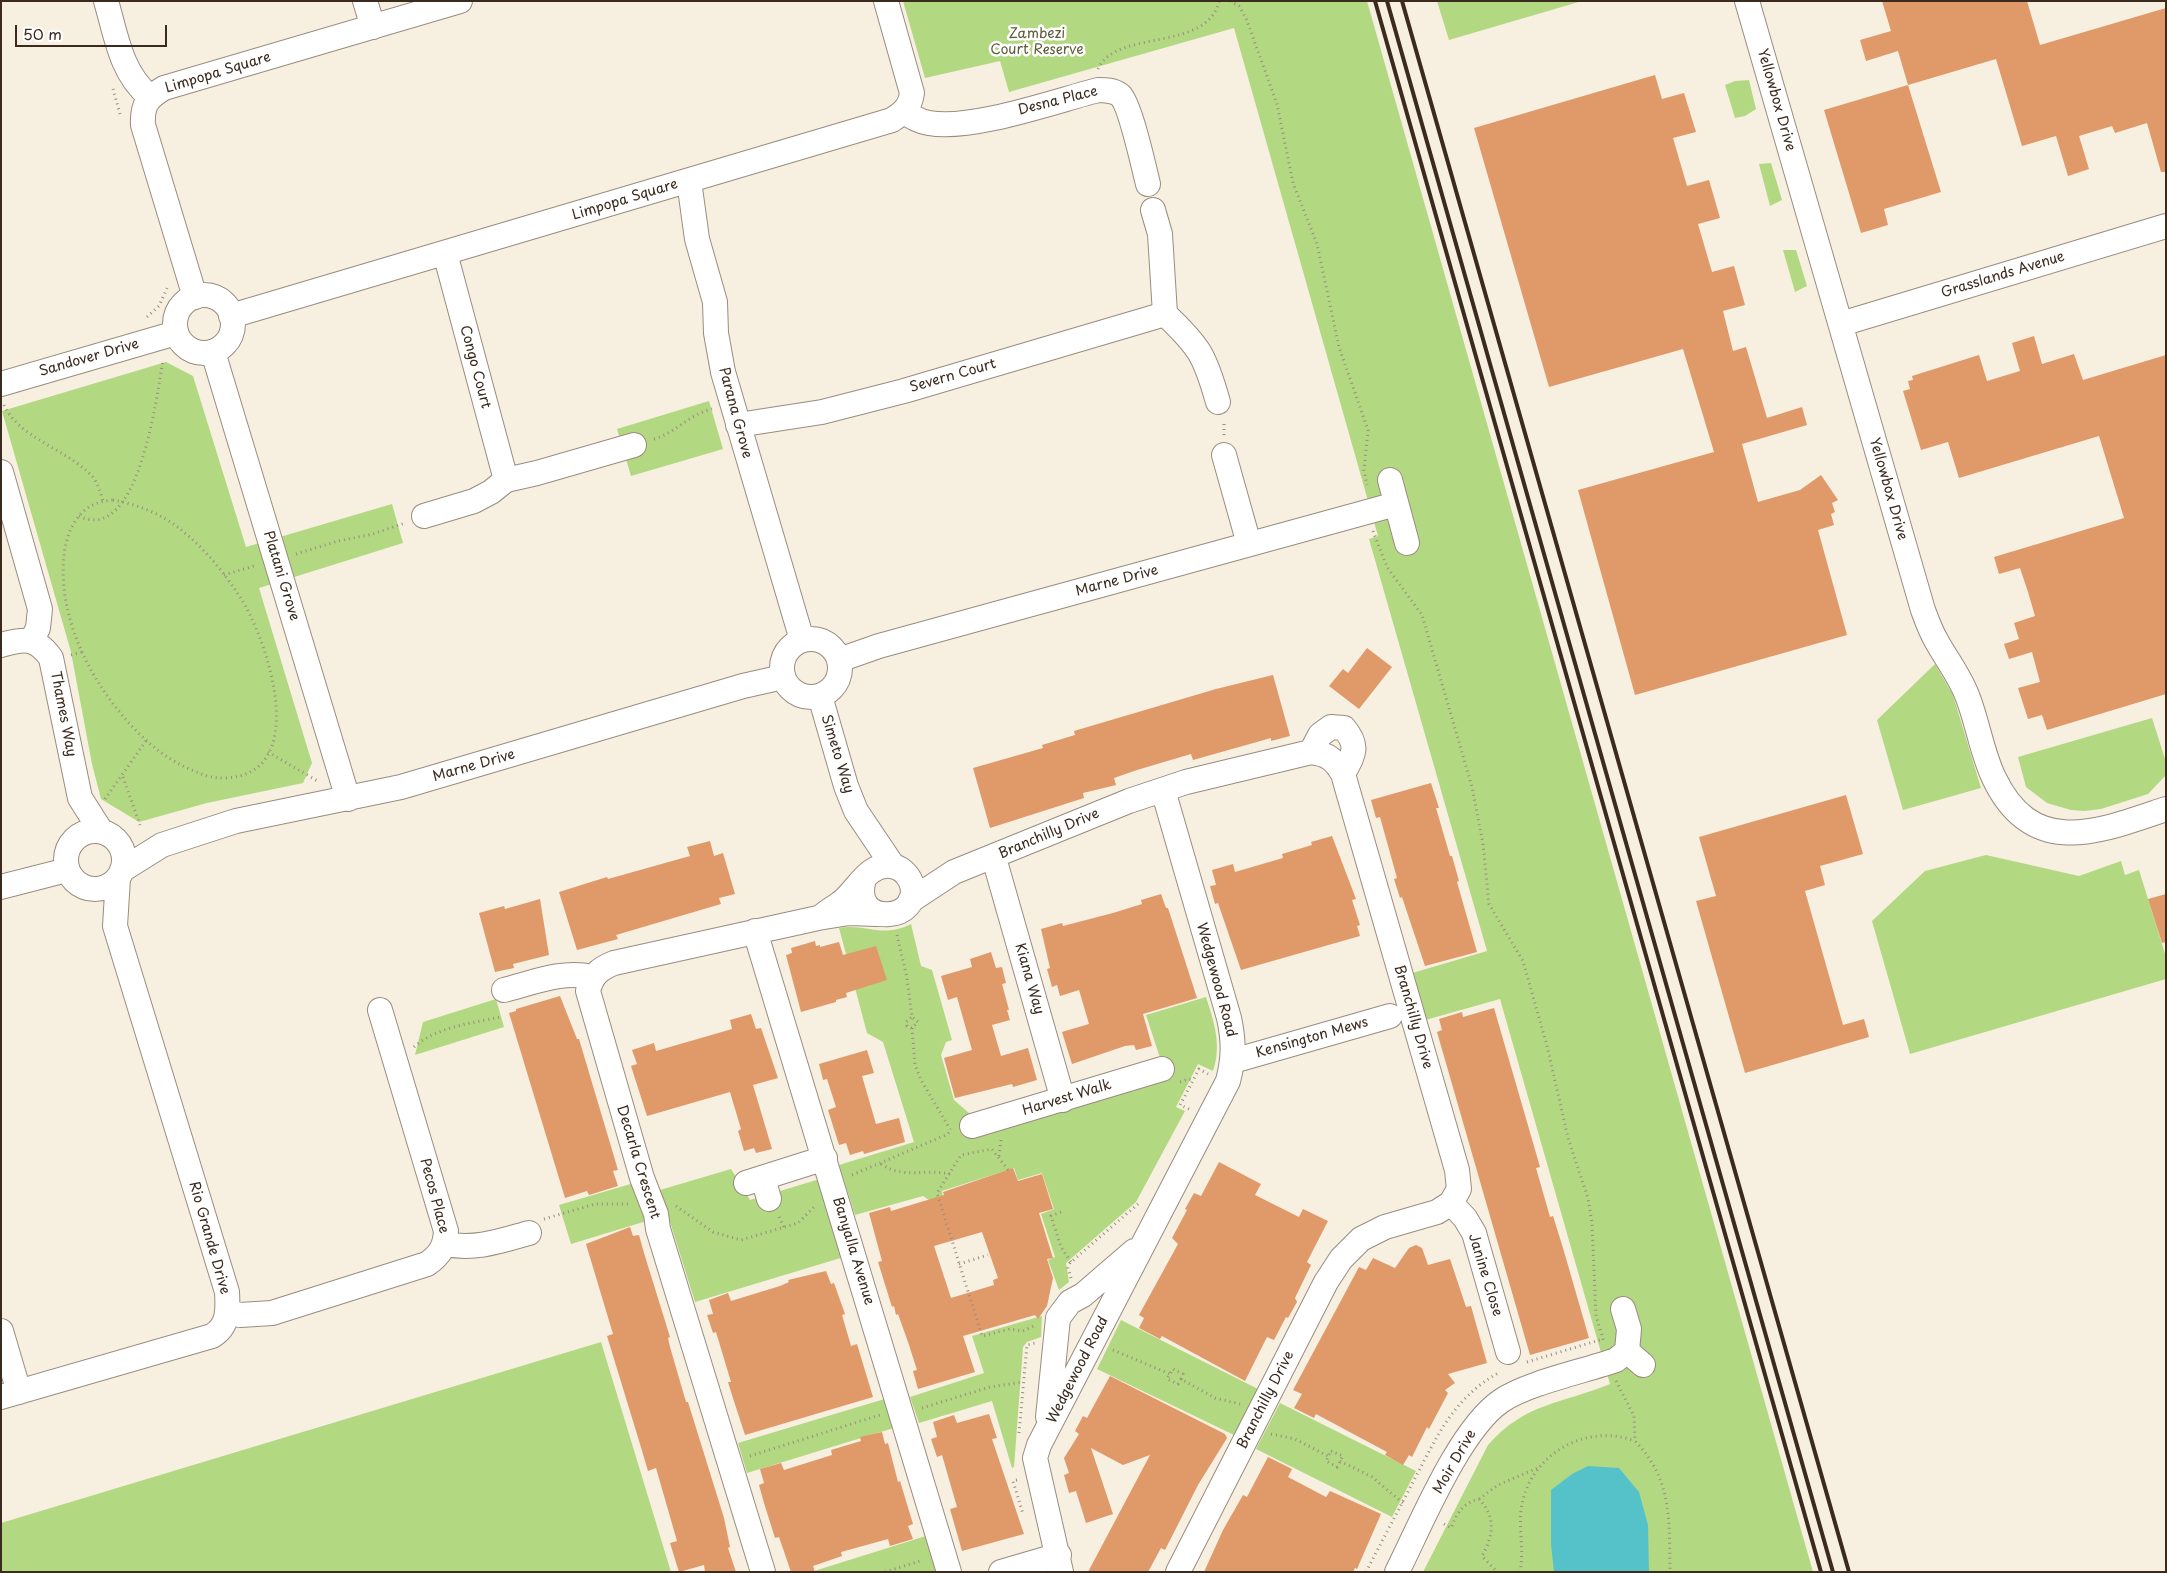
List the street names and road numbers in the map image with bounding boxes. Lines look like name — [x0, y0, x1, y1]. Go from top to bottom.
street label: Yellowbox Drive — [1753, 47, 1799, 153]
street label: Limpopa Square — [163, 49, 273, 97]
street label: Desna Place — [1016, 83, 1100, 119]
street label: Limpopa Square — [570, 176, 680, 224]
street label: Grasslands Avenue — [1939, 248, 2067, 302]
street label: Congo Court — [456, 324, 494, 410]
street label: Sandover Drive — [37, 336, 141, 380]
street label: Severn Court — [908, 356, 998, 396]
street label: Parana Grove — [715, 366, 755, 460]
street label: Yellowbox Drive — [1865, 436, 1911, 542]
street label: Platani Grove — [259, 529, 303, 623]
street label: Marne Drive — [1074, 562, 1160, 600]
street label: Thames Way — [46, 670, 80, 758]
street label: Simeto Way — [817, 713, 857, 795]
street label: Marne Drive — [431, 746, 517, 786]
street label: Branchilly Drive — [996, 805, 1102, 863]
street label: Wedgewood Road — [1193, 921, 1239, 1039]
street label: Kiana Way — [1011, 941, 1047, 1017]
street label: Branchilly Drive — [1390, 963, 1436, 1071]
street label: Kensington Mews — [1254, 1014, 1370, 1062]
street label: Harvest Walk — [1020, 1076, 1114, 1120]
street label: Decarla Crescent — [613, 1103, 663, 1221]
street label: Pecos Place — [416, 1157, 452, 1235]
street label: Rio Grande Drive — [185, 1180, 233, 1296]
street label: Banyalla Avenue — [829, 1195, 877, 1307]
street label: Janine Close — [1464, 1232, 1506, 1318]
street label: Wedgewood Road — [1044, 1314, 1112, 1426]
street label: Branchilly Drive — [1234, 1348, 1298, 1452]
street label: Moir Drive — [1430, 1427, 1480, 1497]

